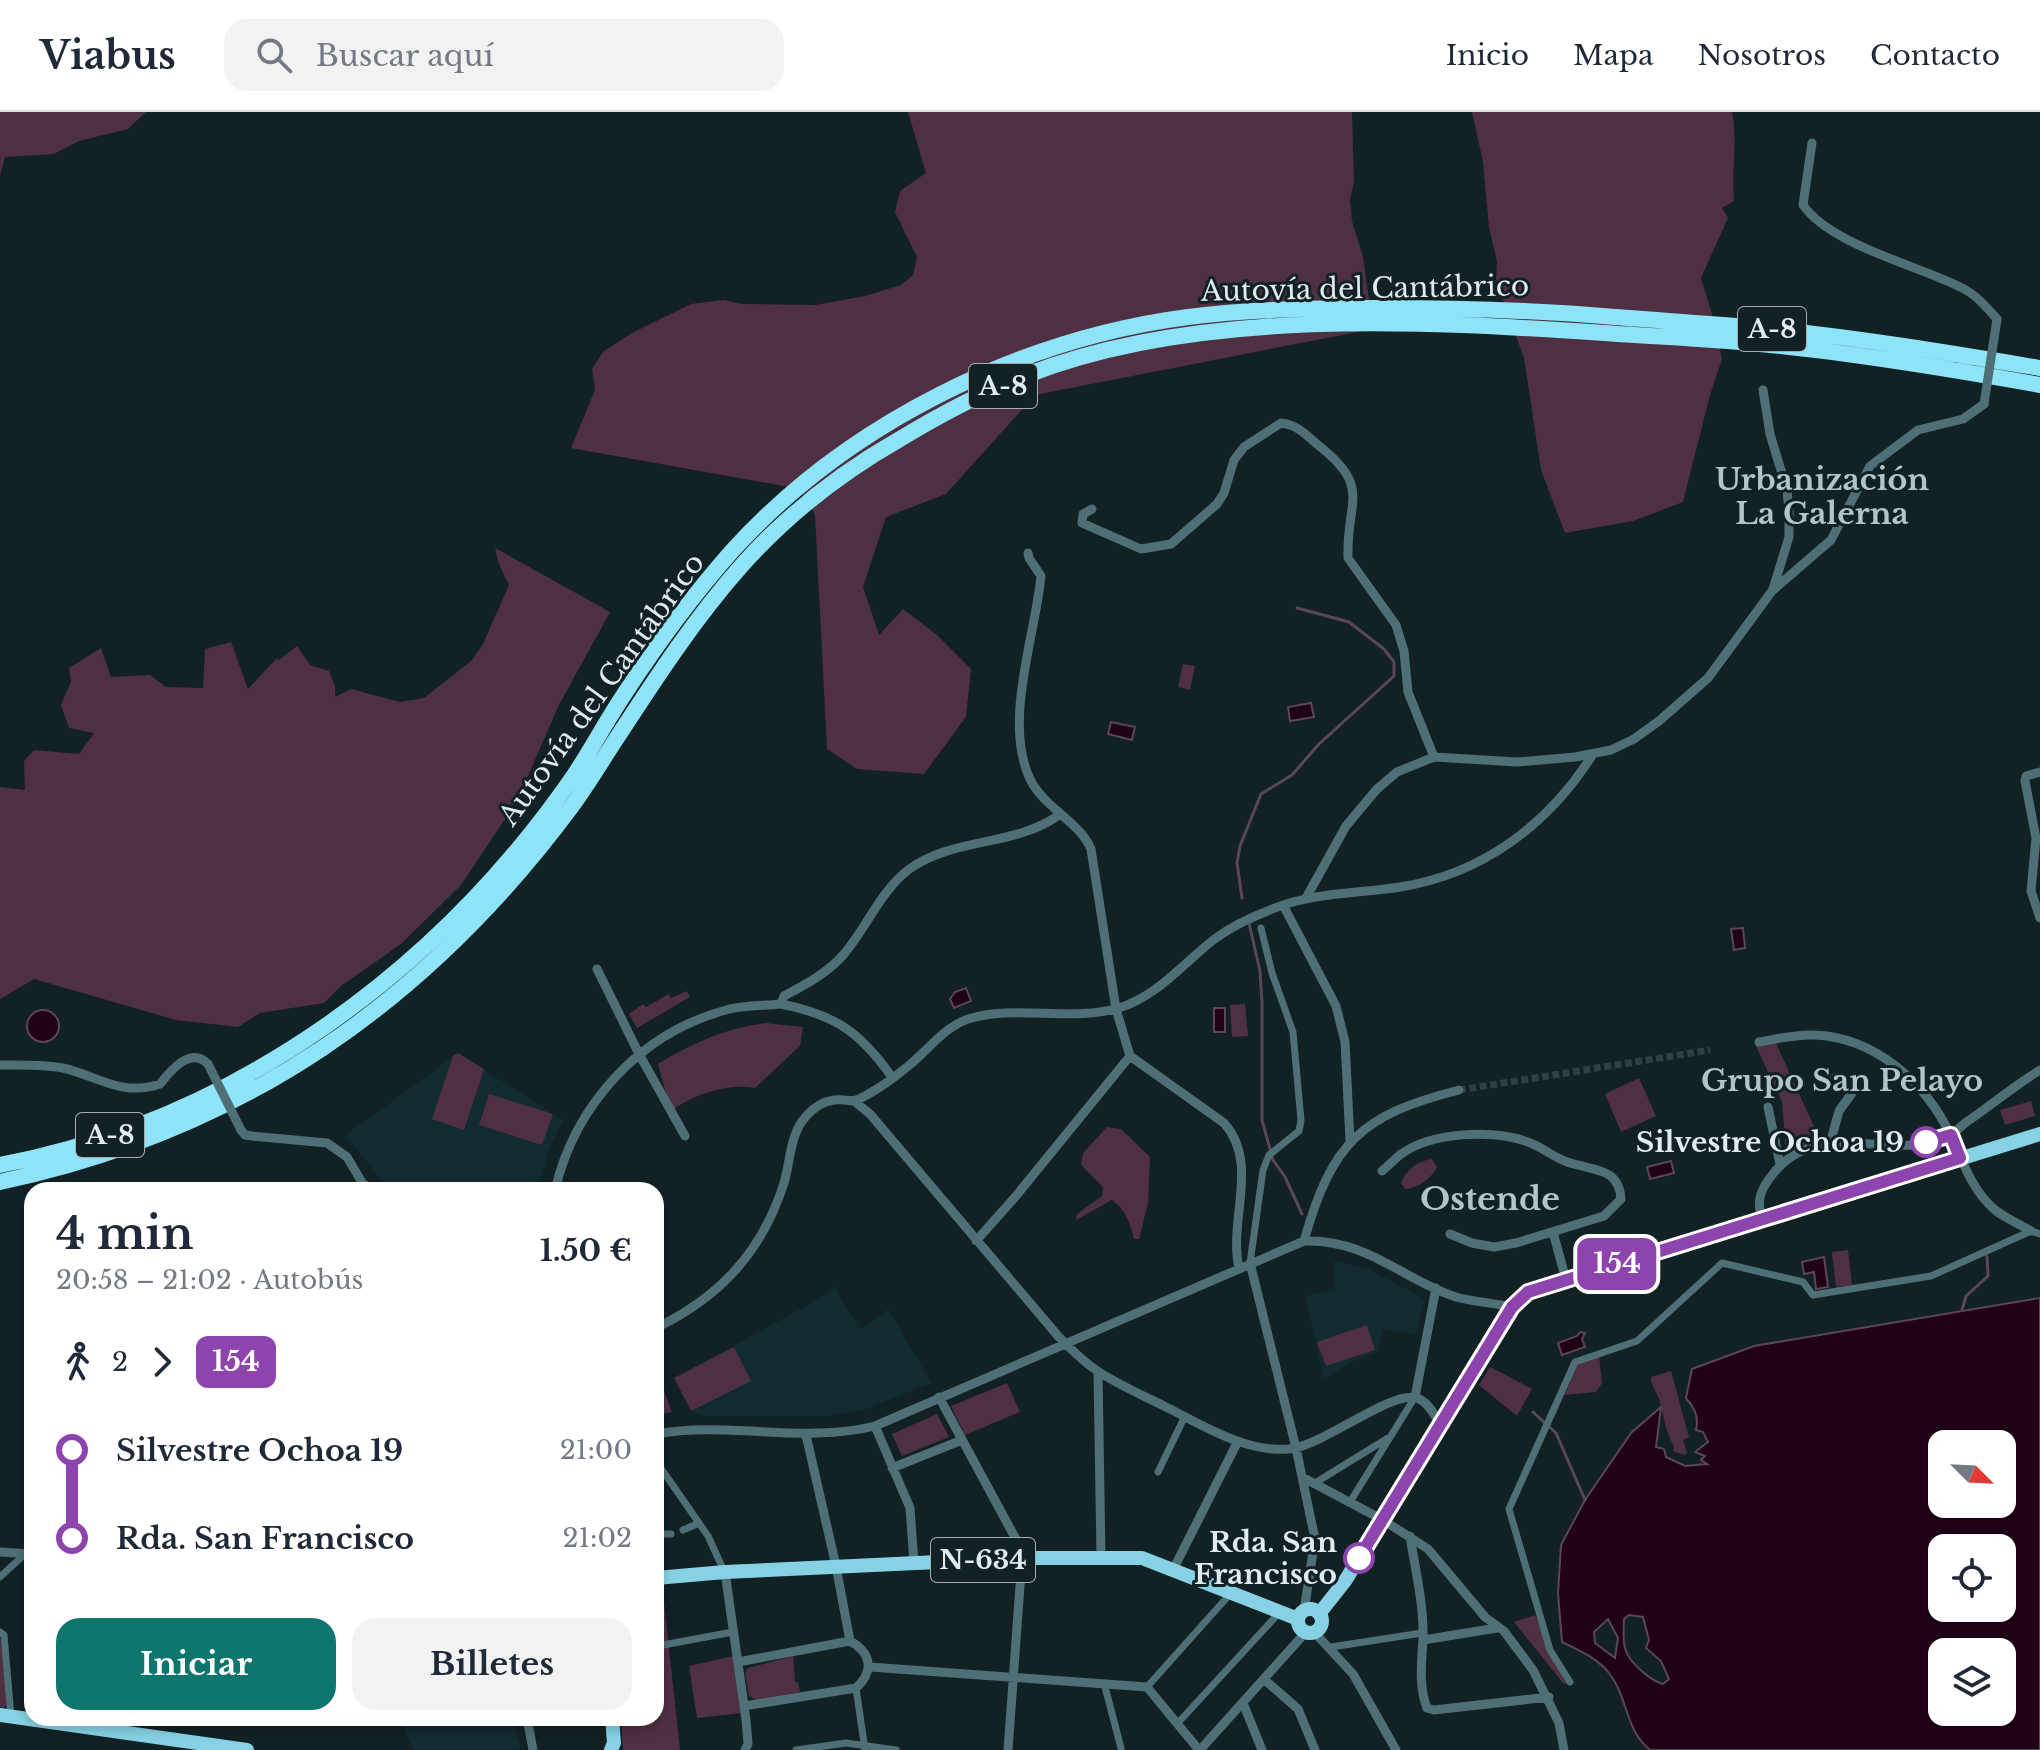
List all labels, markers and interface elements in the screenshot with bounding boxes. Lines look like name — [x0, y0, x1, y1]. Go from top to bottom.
search box — [224, 19, 784, 91]
text: Viabus — [40, 32, 176, 79]
icon: search — [252, 33, 296, 77]
text: Buscar aquí — [316, 37, 494, 74]
text: Inicio — [1446, 38, 1529, 73]
text: Mapa — [1573, 38, 1654, 73]
text: Nosotros — [1698, 38, 1826, 73]
text: Contacto — [1870, 38, 2000, 73]
street label: Autovía del Cantábrico — [1200, 268, 1529, 309]
road number: A-8 — [1738, 307, 1806, 351]
road number: A-8 — [969, 364, 1037, 408]
district label: Urbanización La Galerna — [1715, 461, 1929, 532]
street label: Autovía del Cantábrico — [490, 546, 712, 833]
district label: Grupo San Pelayo — [1701, 1062, 1983, 1099]
road number: A-8 — [76, 1113, 144, 1157]
place label: Silvestre Ochoa 19 — [1636, 1125, 1904, 1160]
marker: Silvestre Ochoa 19 — [1911, 1127, 1941, 1157]
district label: Ostende — [1420, 1179, 1560, 1219]
text: 4 min — [56, 1206, 193, 1261]
text: 1.50 € — [540, 1232, 632, 1269]
line badge: 154 — [1571, 1238, 1663, 1290]
text: 154 — [1593, 1246, 1641, 1281]
text: 20:58 – 21:02 · Autobús — [56, 1264, 363, 1296]
icon: walk — [56, 1340, 100, 1384]
icon: forward — [140, 1340, 184, 1384]
text: 154 — [212, 1344, 260, 1379]
text: 2 — [112, 1346, 128, 1378]
north arrow — [1928, 1430, 2016, 1518]
map controls — [1928, 1430, 2016, 1726]
text: Silvestre Ochoa 19 — [116, 1432, 403, 1469]
text: 21:00 — [560, 1434, 632, 1466]
text: Rda. San Francisco — [116, 1520, 414, 1557]
text: 21:02 — [562, 1522, 632, 1554]
place label: Rda. San Francisco — [1194, 1525, 1337, 1592]
button: locate — [1928, 1534, 2016, 1622]
road number: N-634 — [931, 1538, 1035, 1582]
marker: Rda. San Francisco — [1344, 1543, 1374, 1573]
button: Iniciar — [56, 1618, 336, 1710]
button: Billetes — [352, 1618, 632, 1710]
button: layers — [1928, 1638, 2016, 1726]

